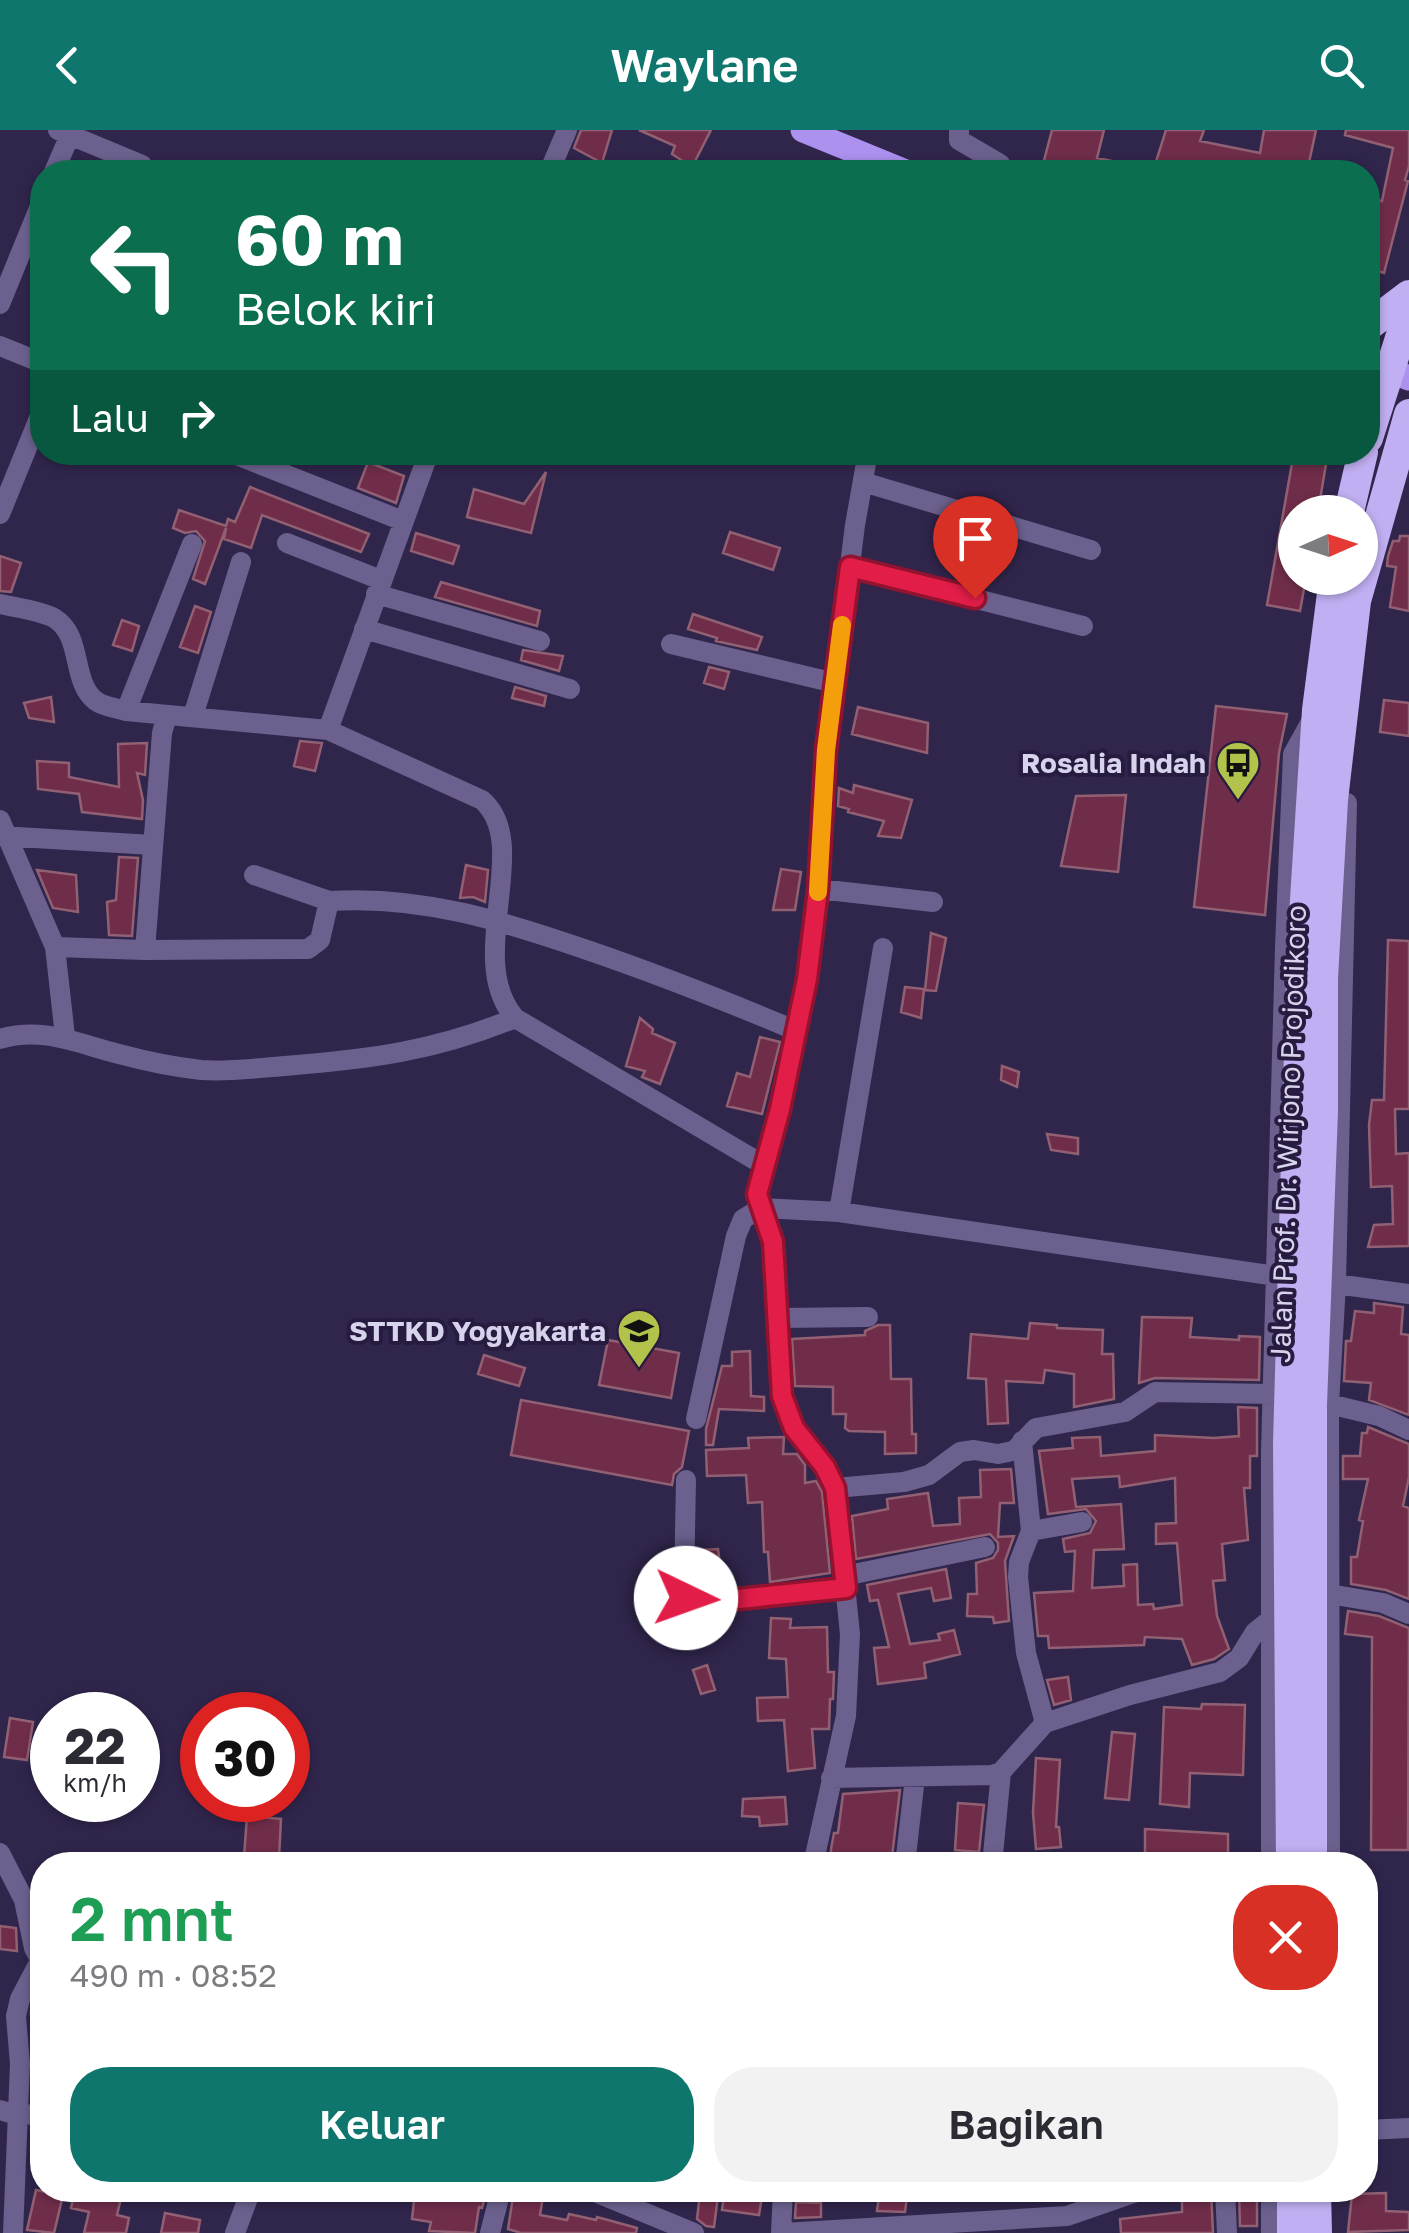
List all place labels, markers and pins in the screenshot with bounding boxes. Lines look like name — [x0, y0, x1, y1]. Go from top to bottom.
pin — [933, 496, 1018, 599]
bus stop icon: Rosalia Indah — [1215, 740, 1261, 801]
place label: Rosalia Indah — [1021, 746, 1206, 779]
school or university icon: STTKD Yogyakarta — [616, 1308, 662, 1369]
place label: STTKD Yogyakarta — [349, 1314, 606, 1347]

